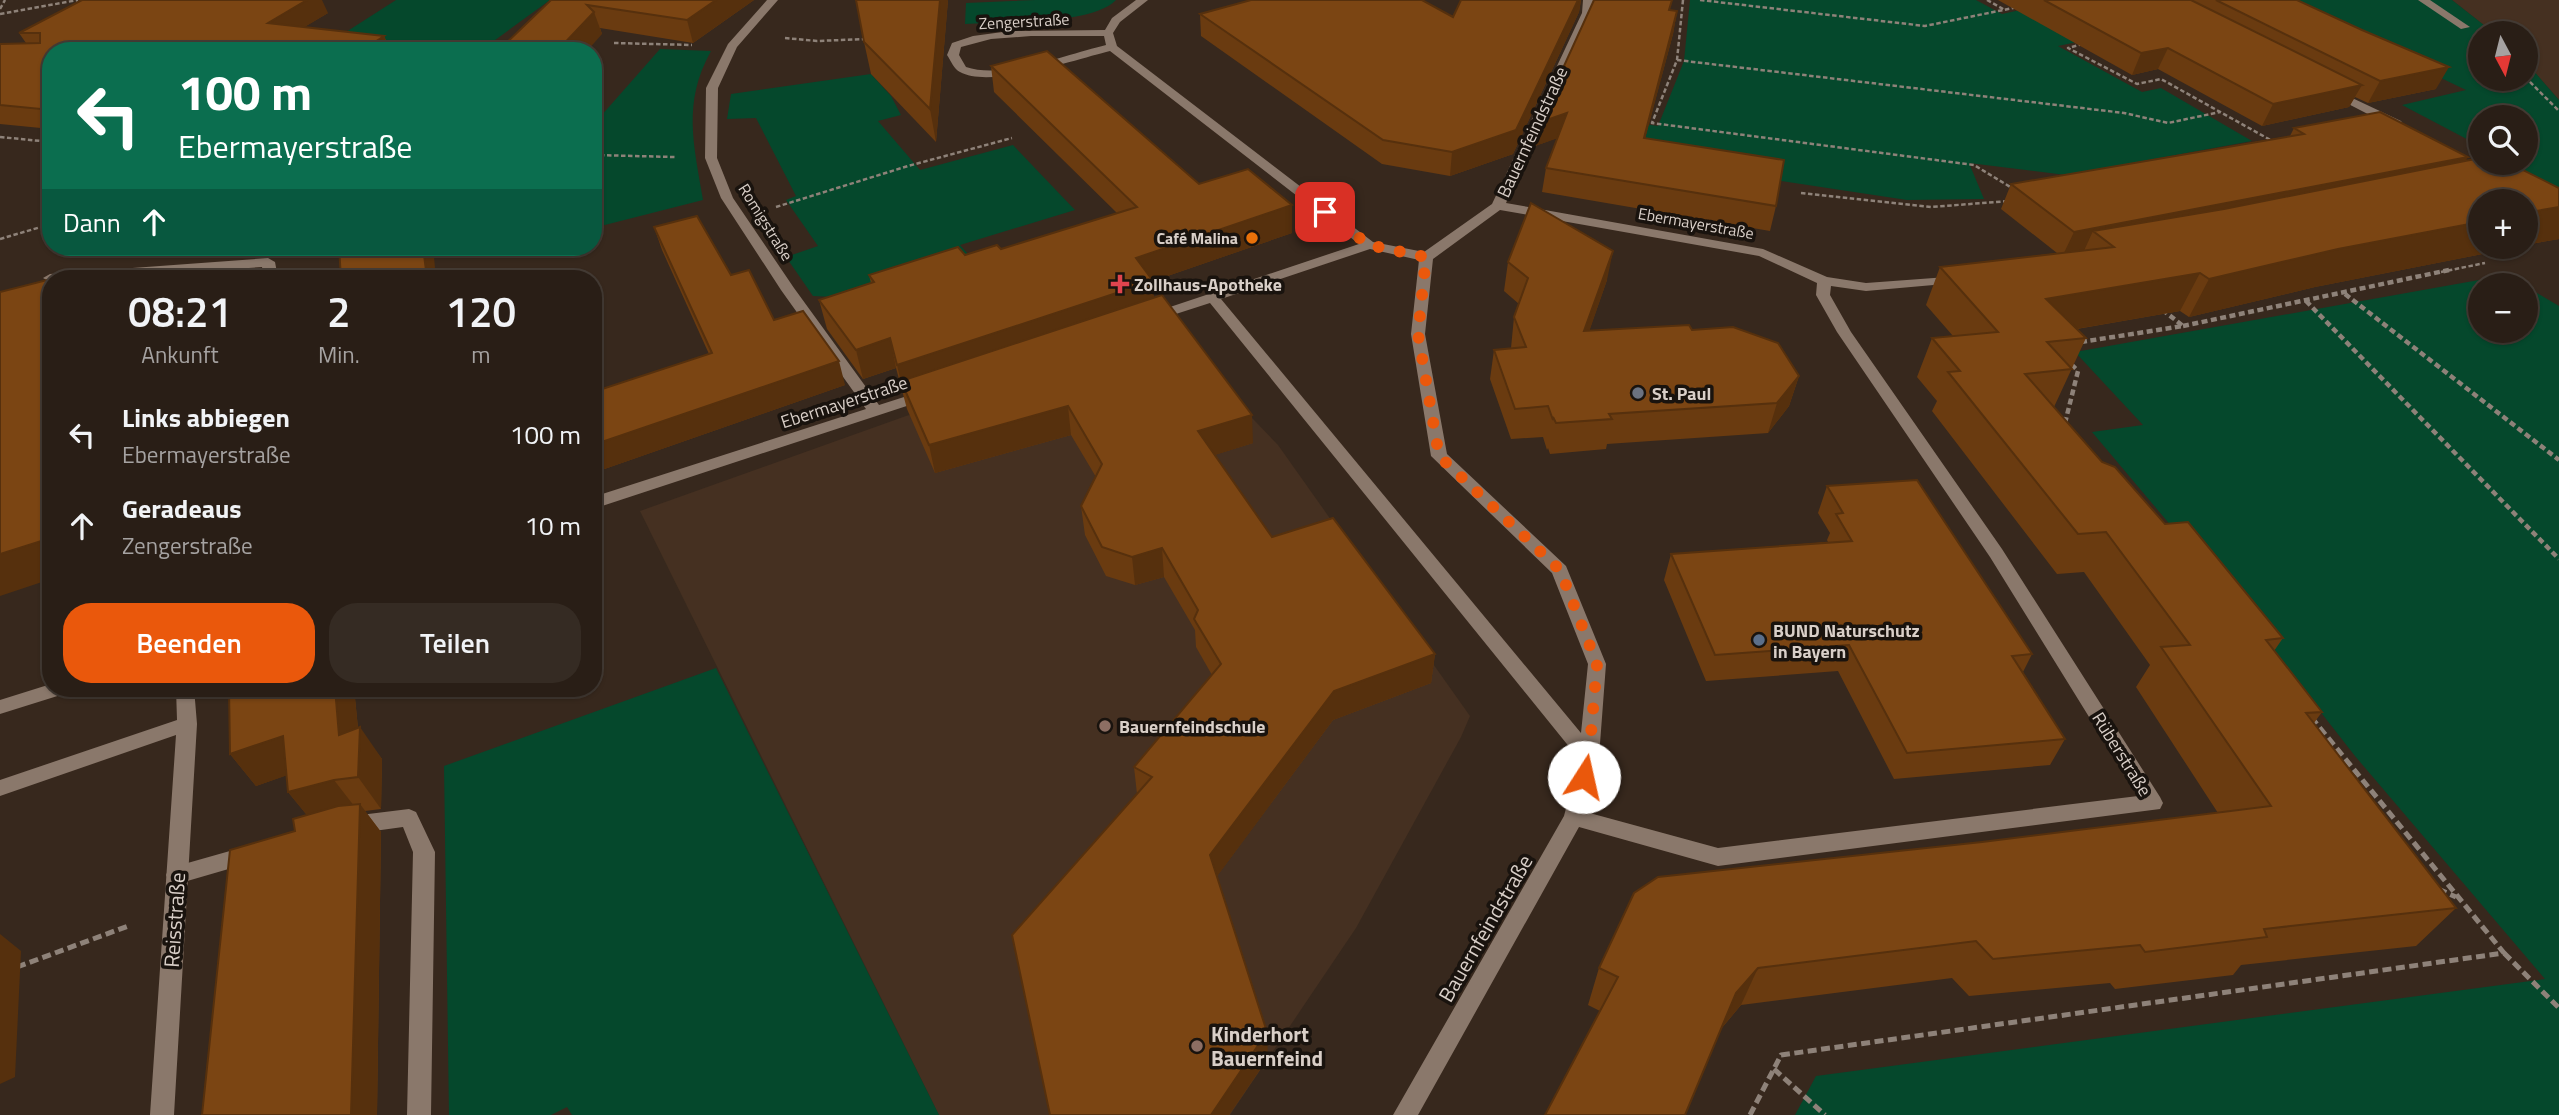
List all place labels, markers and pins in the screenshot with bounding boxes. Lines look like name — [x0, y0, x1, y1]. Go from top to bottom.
pin — [1295, 182, 1355, 242]
place label: Café Malina — [1156, 226, 1238, 250]
marker: Café Malina — [1244, 230, 1260, 246]
place label: Zollhaus-Apotheke — [1134, 271, 1282, 298]
marker: Zollhaus-Apotheke — [1112, 276, 1128, 292]
place label: St. Paul — [1652, 380, 1711, 407]
marker: St. Paul — [1630, 385, 1646, 401]
place label: BUND Naturschutz in Bayern — [1773, 617, 1920, 665]
marker: BUND Naturschutz in Bayern — [1751, 632, 1767, 648]
place label: Bauernfeindschule — [1119, 713, 1265, 740]
marker: Bauernfeindschule — [1097, 718, 1113, 734]
place label: Kinderhort Bauernfeind — [1211, 1018, 1323, 1074]
marker: Kinderhort Bauernfeind — [1189, 1038, 1205, 1054]

